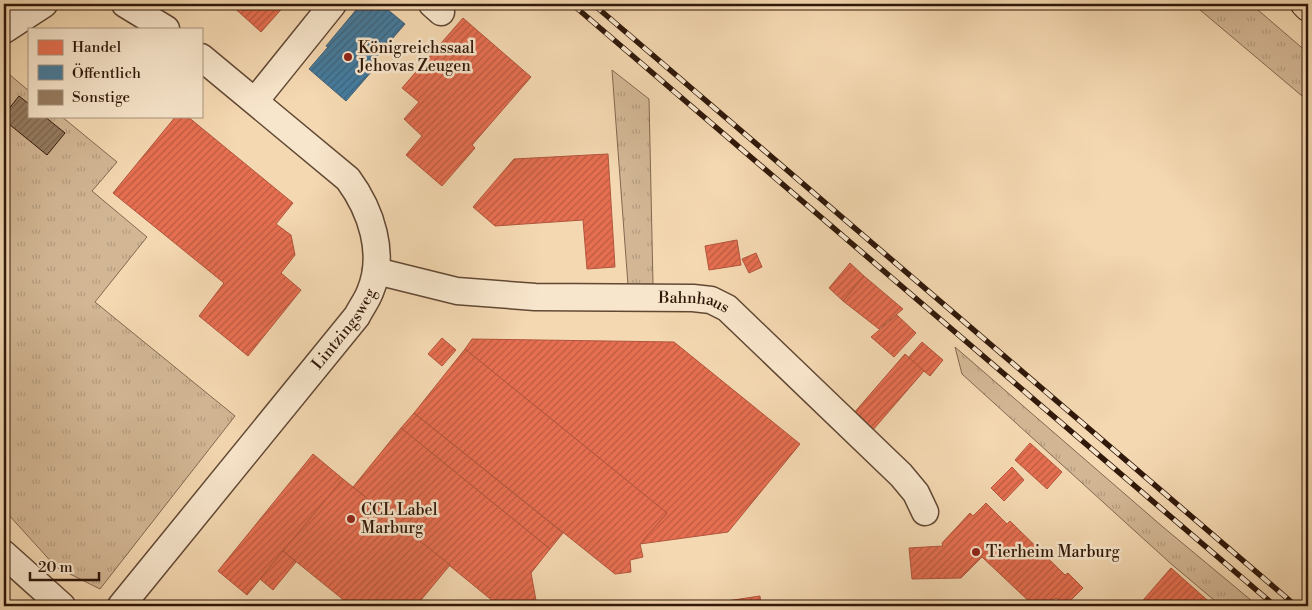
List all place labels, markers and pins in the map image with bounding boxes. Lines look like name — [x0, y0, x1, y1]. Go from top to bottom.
place label: Königreichssaal Jehovas Zeugen — [357, 38, 475, 76]
marker: Königreichssaal Jehovas Zeugen — [342, 51, 354, 63]
place label: CCL Label Marburg — [361, 500, 438, 538]
marker: CCL Label Marburg — [345, 513, 357, 525]
place label: Tierheim Marburg — [986, 542, 1120, 562]
marker: Tierheim Marburg — [970, 546, 982, 558]

